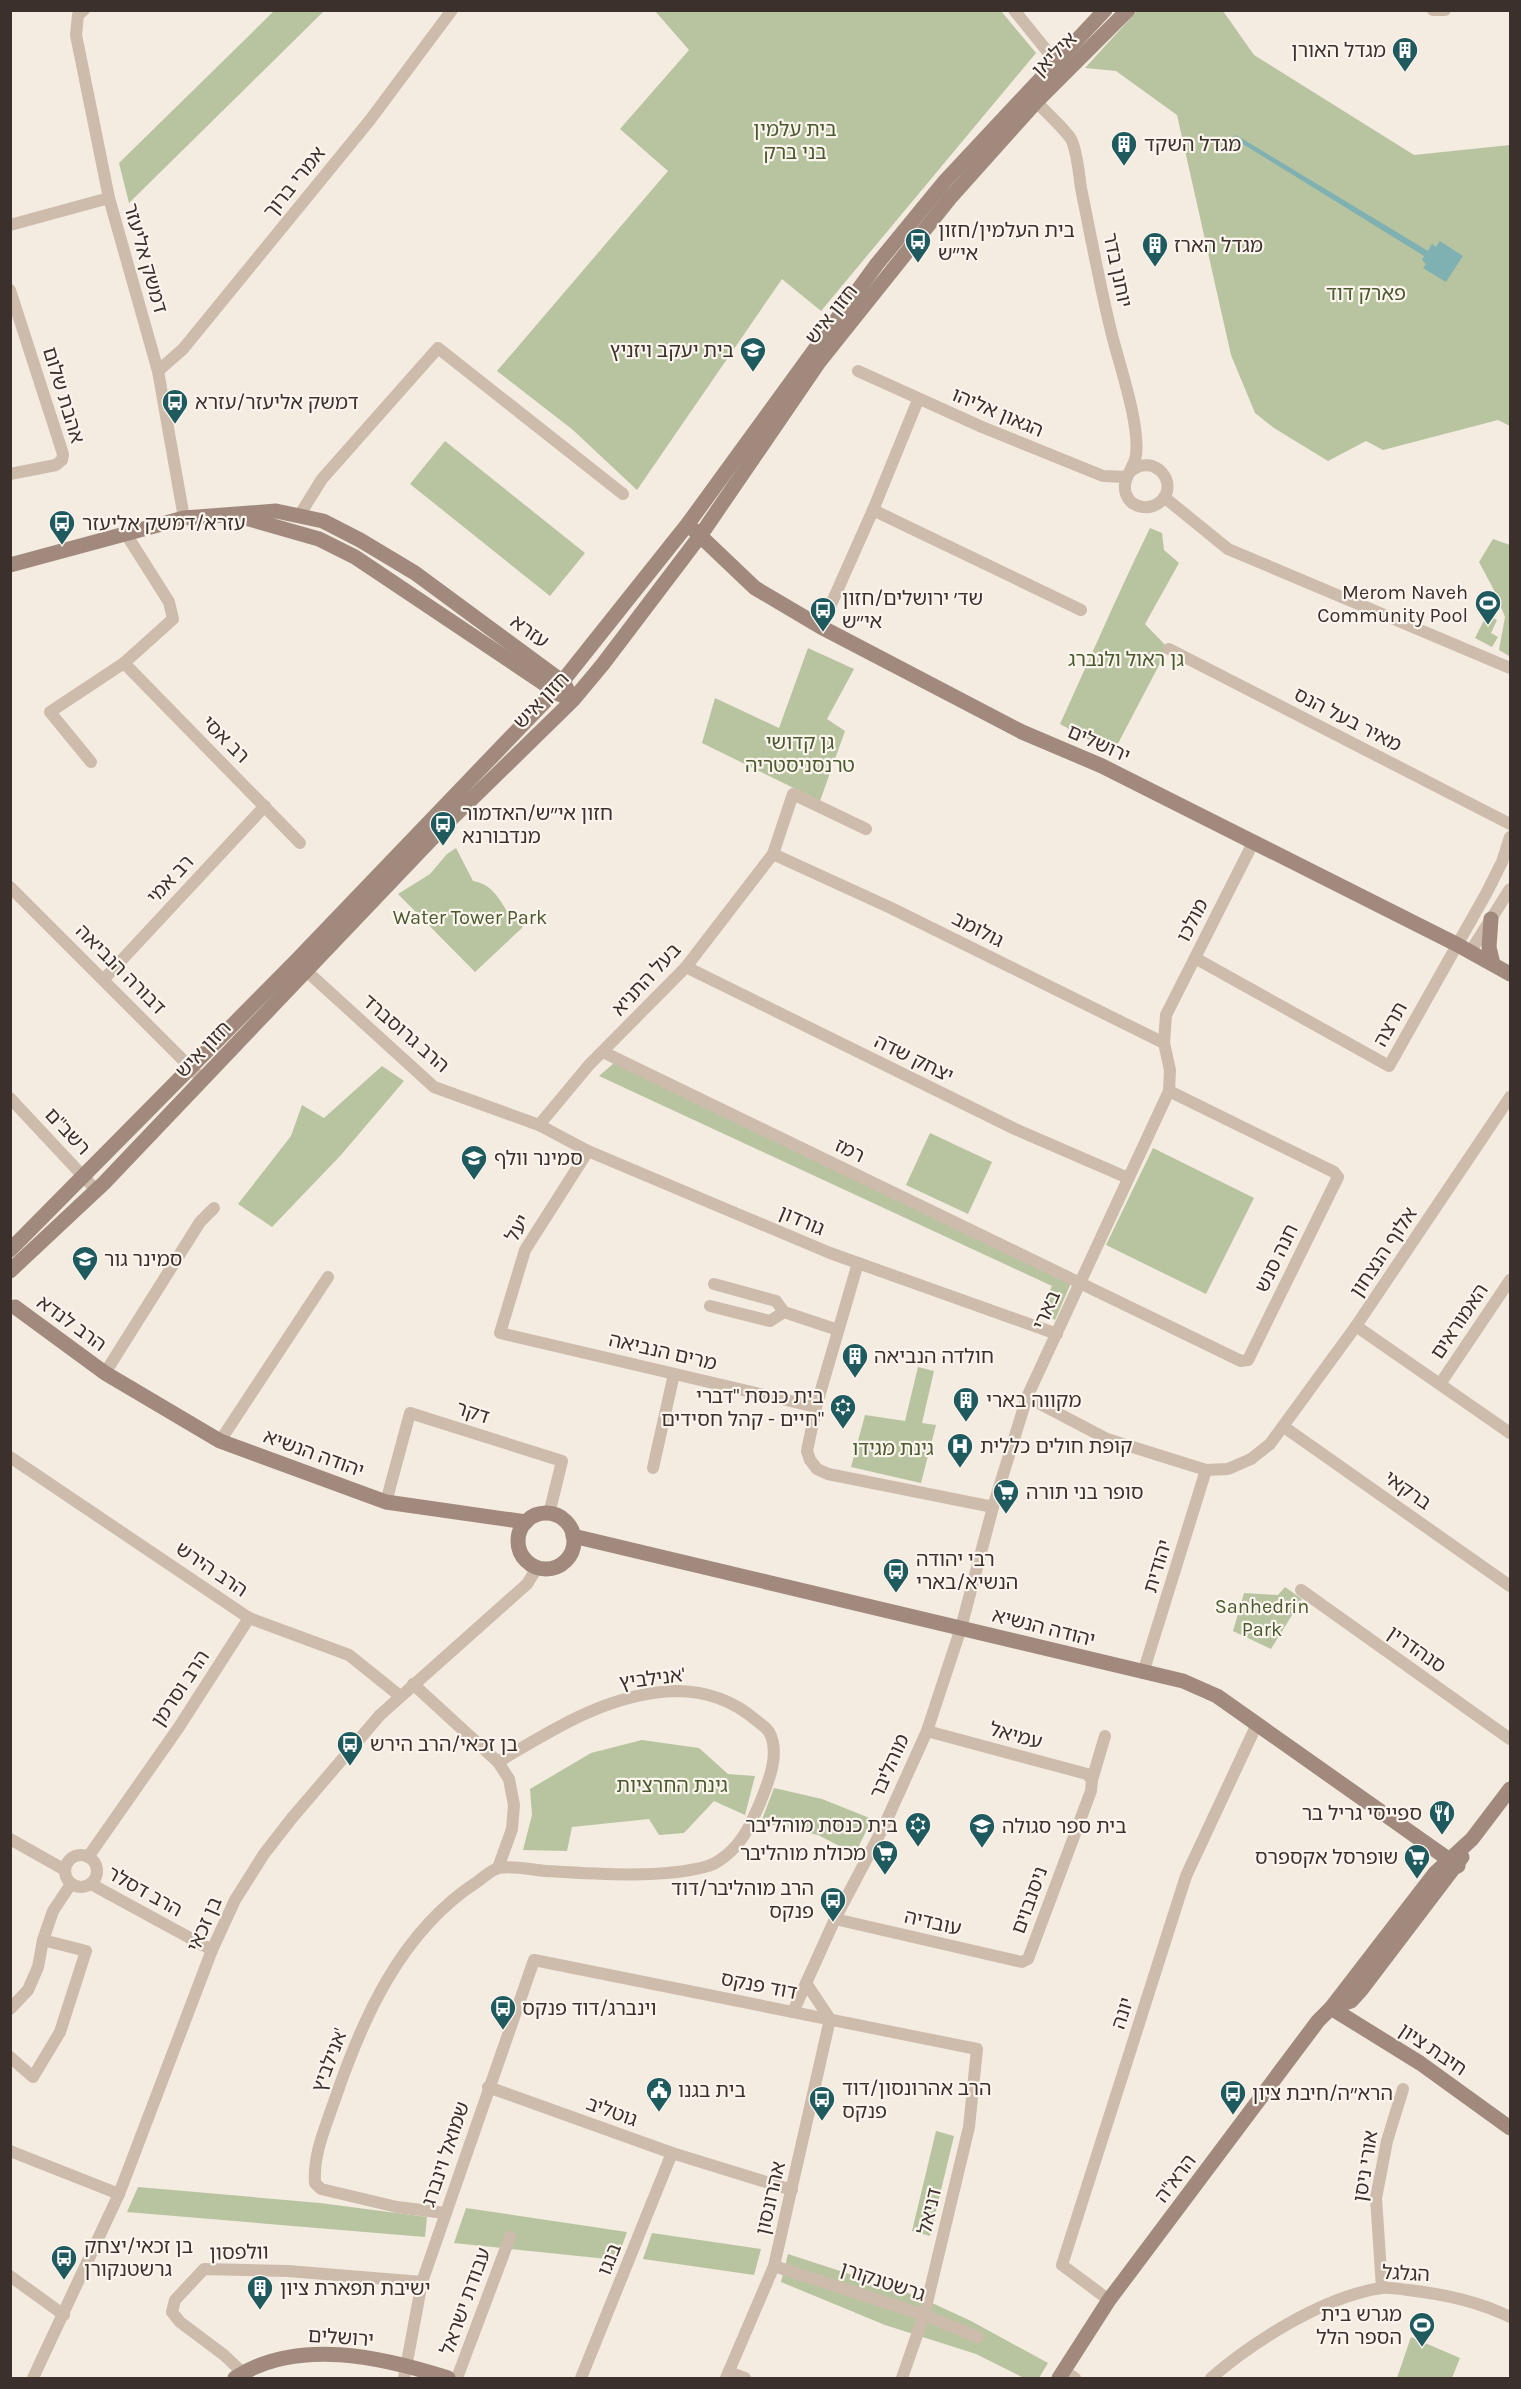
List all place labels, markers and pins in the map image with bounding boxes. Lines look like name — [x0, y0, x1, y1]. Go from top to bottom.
building icon: מגדל האורן — [1390, 35, 1420, 73]
place label: מגדל האורן — [1291, 39, 1386, 62]
building icon: מגדל השקד — [1109, 129, 1139, 167]
place label: מגדל השקד — [1144, 133, 1241, 156]
place label: בית העלמין/חזון אי״ש — [938, 219, 1075, 265]
bus stop icon: בית העלמין/חזון אי״ש — [903, 226, 933, 264]
building icon: מגדל הארז — [1140, 230, 1170, 268]
place label: מגדל הארז — [1174, 234, 1263, 257]
school or university icon: בית יעקב ויזניץ — [738, 335, 768, 373]
place label: בית יעקב ויזניץ — [610, 339, 734, 362]
bus stop icon: דמשק אליעזר/עזרא — [160, 387, 190, 425]
place label: דמשק אליעזר/עזרא — [195, 391, 359, 414]
bus stop icon: עזרא/דמשק אליעזר — [47, 508, 77, 546]
place label: עזרא/דמשק אליעזר — [82, 512, 246, 535]
place label: Merom Naveh Community Pool — [1317, 581, 1468, 627]
place label: שד׳ ירושלים/חזון אי״ש — [842, 587, 983, 633]
sports icon: Merom Naveh Community Pool — [1473, 588, 1503, 626]
bus stop icon: שד׳ ירושלים/חזון אי״ש — [808, 595, 838, 633]
place label: חזון אי״ש/האדמור מנדבורנא — [462, 802, 613, 848]
bus stop icon: חזון אי״ש/האדמור מנדבורנא — [428, 809, 458, 847]
school or university icon: סמינר וולף — [459, 1143, 489, 1181]
place label: סמינר וולף — [494, 1147, 583, 1170]
school or university icon: סמינר גור — [70, 1244, 100, 1282]
place label: סמינר גור — [104, 1248, 183, 1271]
building icon: חולדה הנביאה — [840, 1341, 870, 1379]
place label: חולדה הנביאה — [874, 1345, 994, 1368]
place label: בית כנסת "דברי חיים - קהל חסידים" — [661, 1385, 824, 1431]
building icon: מקווה בארי — [951, 1385, 981, 1423]
place label: מקווה בארי — [986, 1389, 1082, 1412]
synagogue icon: בית כנסת "דברי חיים - קהל חסידים" — [828, 1392, 858, 1430]
hospital icon: קופת חולים כללית — [945, 1431, 975, 1469]
place label: קופת חולים כללית — [980, 1435, 1132, 1458]
supermarket icon: סופר בני תורה — [991, 1477, 1021, 1515]
place label: סופר בני תורה — [1026, 1481, 1144, 1504]
place label: רבי יהודה הנשיא/בארי — [916, 1548, 1018, 1594]
bus stop icon: רבי יהודה הנשיא/בארי — [881, 1556, 911, 1594]
bus stop icon: בן זכאי/הרב הירש — [335, 1729, 365, 1767]
place label: בן זכאי/הרב הירש — [370, 1733, 518, 1756]
restaurant icon: ספייסי גריל בר — [1427, 1798, 1457, 1836]
place label: ספייסי גריל בר — [1302, 1802, 1422, 1825]
synagogue icon: בית כנסת מוהליבר — [903, 1810, 933, 1848]
school or university icon: בית ספר סגולה — [967, 1811, 997, 1849]
place label: בית כנסת מוהליבר — [745, 1814, 898, 1837]
place label: בית ספר סגולה — [1002, 1815, 1127, 1838]
supermarket icon: מכולת מוהליבר — [870, 1838, 900, 1876]
place label: מכולת מוהליבר — [740, 1842, 866, 1865]
supermarket icon: שופרסל אקספרס — [1402, 1842, 1432, 1880]
place label: שופרסל אקספרס — [1255, 1846, 1398, 1869]
place label: הרב מוהליבר/דוד פנקס — [671, 1877, 814, 1923]
bus stop icon: הרב מוהליבר/דוד פנקס — [818, 1885, 848, 1923]
bus stop icon: וינברג/דוד פנקס — [488, 1993, 518, 2031]
place label: וינברג/דוד פנקס — [522, 1997, 656, 2020]
public building icon: בית בגנו — [644, 2075, 674, 2113]
place label: הרב אהרונסון/דוד פנקס — [842, 2077, 991, 2123]
bus stop icon: הרא״ה/חיבת ציון — [1218, 2078, 1248, 2116]
place label: בית בגנו — [678, 2079, 746, 2102]
place label: הרא״ה/חיבת ציון — [1252, 2082, 1393, 2105]
bus stop icon: הרב אהרונסון/דוד פנקס — [807, 2084, 837, 2122]
place label: בן זכאי/יצחק גרשטנקורן — [84, 2235, 193, 2281]
bus stop icon: בן זכאי/יצחק גרשטנקורן — [49, 2243, 79, 2281]
building icon: ישיבת תפארת ציון — [245, 2273, 275, 2311]
place label: ישיבת תפארת ציון — [280, 2277, 431, 2300]
place label: מגרש בית הספר הלל — [1316, 2303, 1402, 2349]
sports icon: מגרש בית הספר הלל — [1407, 2310, 1437, 2348]

